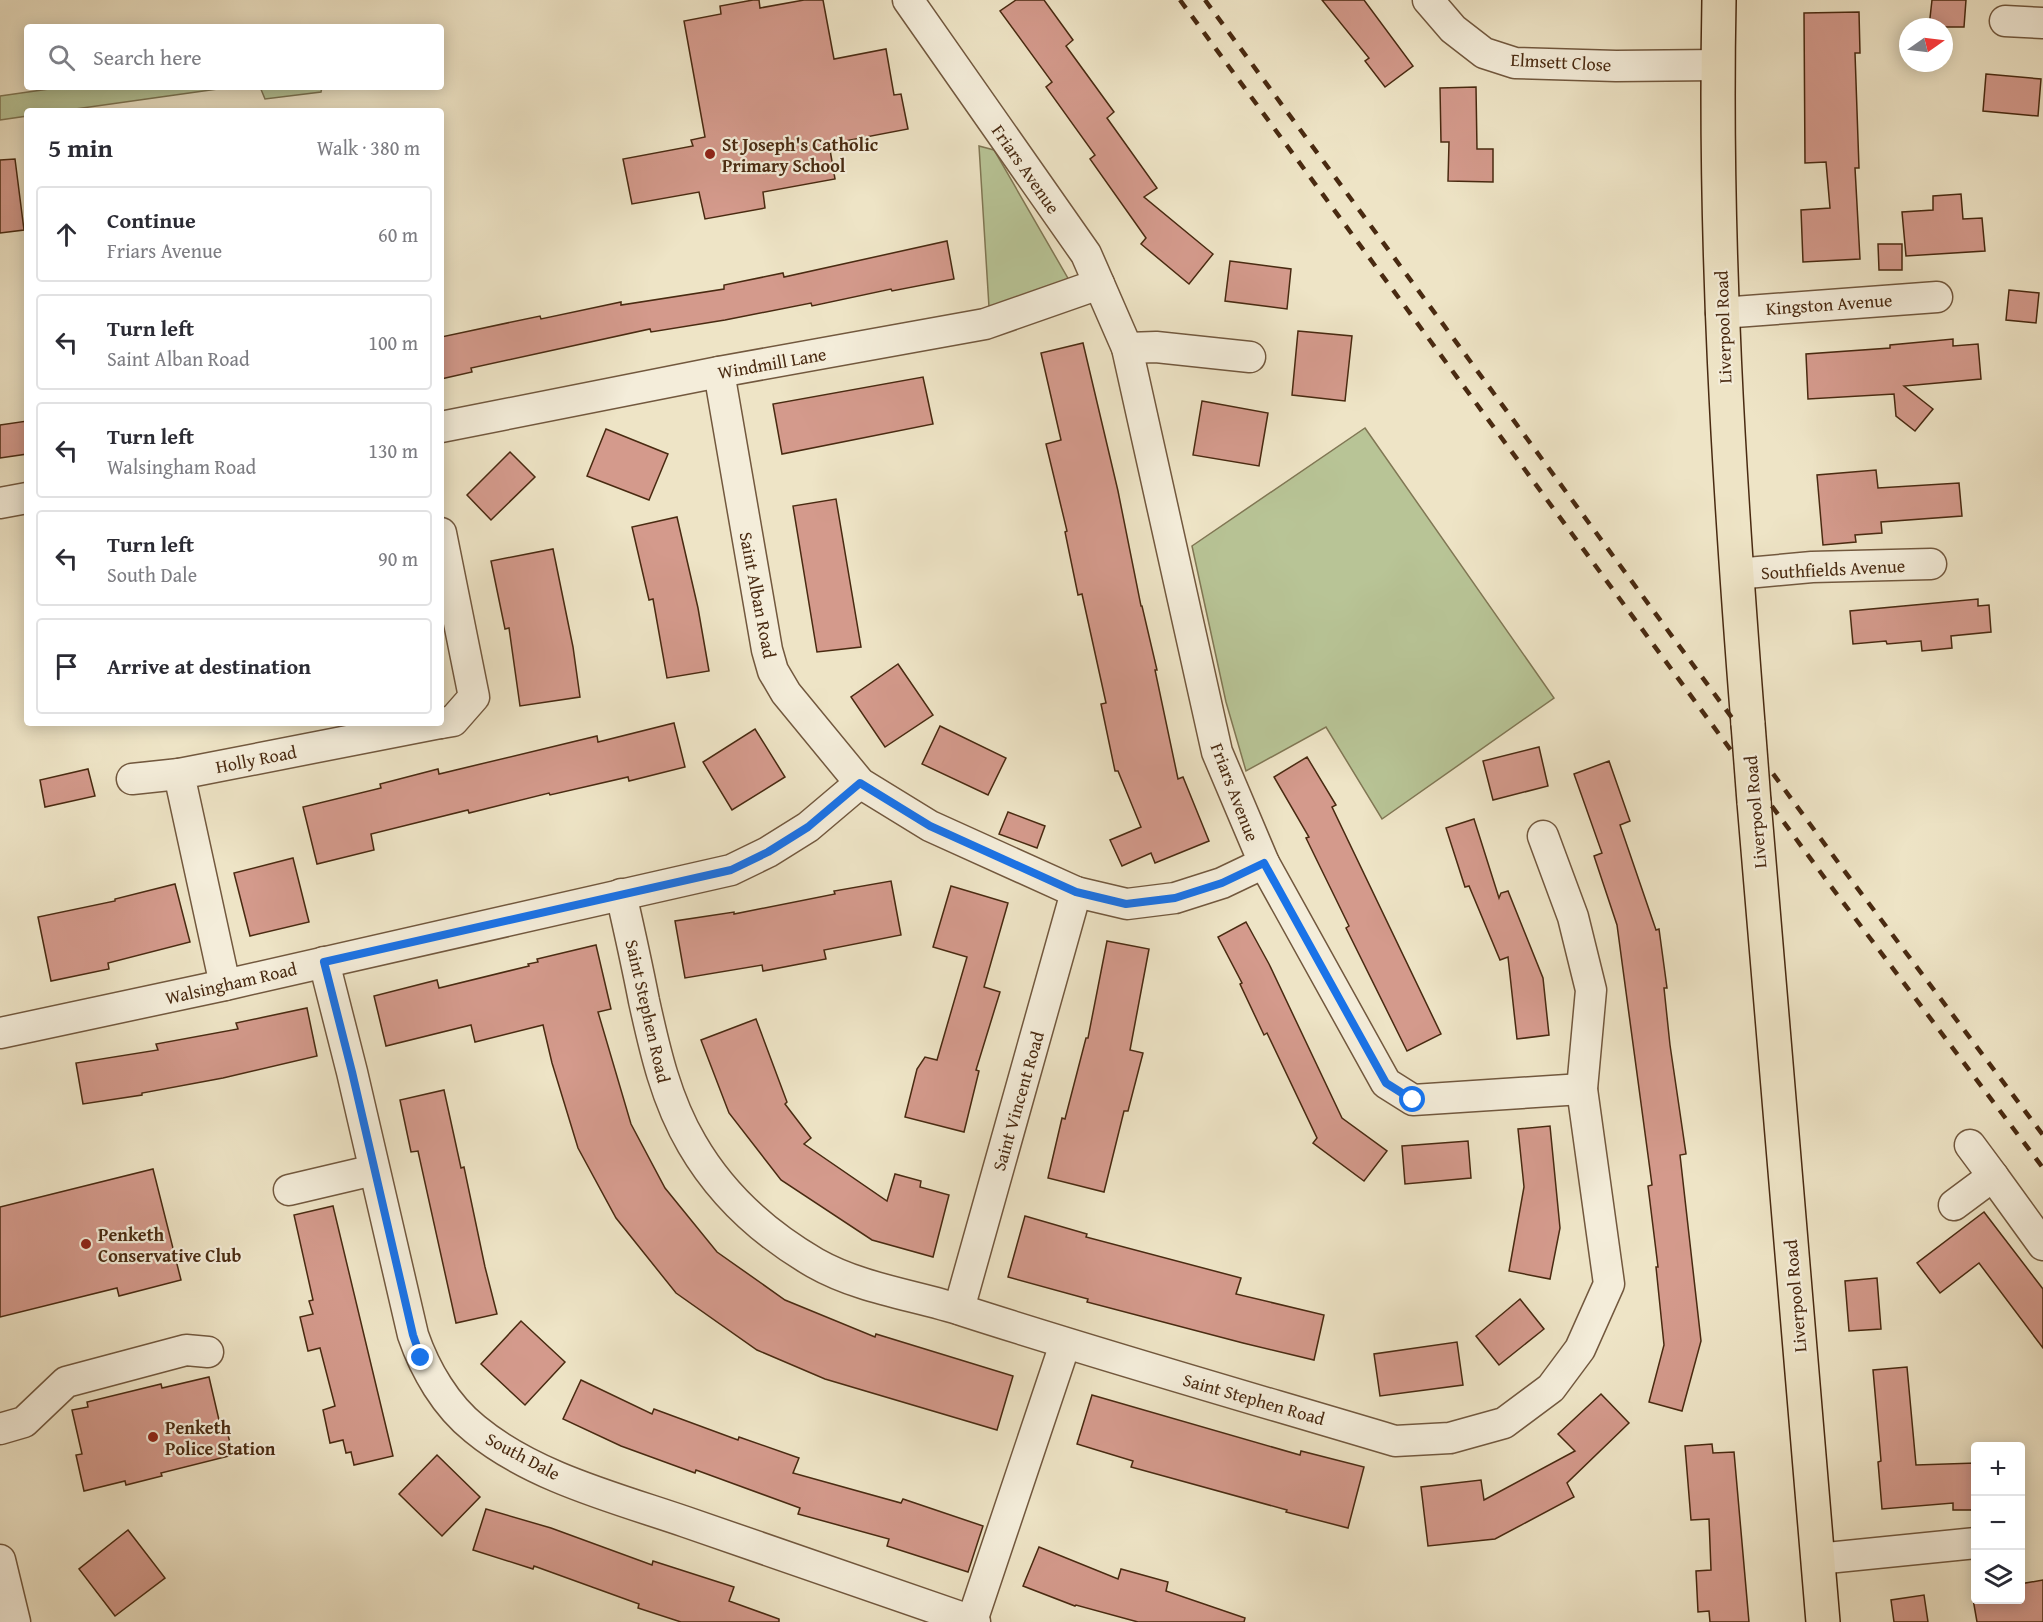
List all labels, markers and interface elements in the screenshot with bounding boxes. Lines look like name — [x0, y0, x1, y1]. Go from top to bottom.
north arrow — [1899, 18, 1953, 72]
search box — [24, 24, 444, 90]
icon: search — [45, 41, 78, 74]
text: Search here — [93, 41, 202, 73]
street label: Elmsett Close — [1510, 46, 1612, 78]
street label: Friars Avenue — [985, 119, 1067, 219]
text: 5 min — [48, 128, 113, 167]
place label: St Joseph's Catholic Primary School — [722, 131, 878, 179]
text: Walk · 380 m — [317, 133, 420, 162]
marker: St Joseph's Catholic Primary School — [703, 147, 717, 161]
text: Continue — [107, 204, 196, 236]
icon: ahead — [50, 218, 83, 251]
text: 60 m — [378, 220, 418, 249]
text: Friars Avenue — [107, 236, 222, 265]
street label: Liverpool Road — [1708, 270, 1738, 384]
street label: Kingston Avenue — [1765, 286, 1893, 322]
text: Turn left — [107, 312, 194, 344]
icon: left — [50, 326, 83, 359]
text: 100 m — [368, 328, 418, 357]
street label: Windmill Lane — [716, 340, 828, 386]
text: Saint Alban Road — [107, 344, 250, 373]
text: Turn left — [107, 420, 194, 452]
icon: left — [50, 434, 83, 467]
text: 130 m — [368, 436, 418, 465]
text: Walsingham Road — [107, 452, 256, 481]
text: Turn left — [107, 528, 194, 560]
street label: Saint Alban Road — [733, 529, 784, 661]
icon: left — [50, 542, 83, 575]
text: 90 m — [378, 544, 418, 573]
street label: Southfields Avenue — [1760, 552, 1906, 586]
text: South Dale — [107, 560, 197, 589]
icon: arrive — [50, 650, 83, 683]
text: Arrive at destination — [107, 650, 311, 682]
street label: Holly Road — [213, 738, 299, 780]
street label: Friars Avenue — [1204, 739, 1266, 845]
street label: Liverpool Road — [1737, 754, 1773, 869]
street label: Saint Stephen Road — [618, 937, 678, 1086]
street label: Walsingham Road — [162, 955, 300, 1011]
street label: Saint Vincent Road — [985, 1028, 1051, 1174]
route start — [1399, 1086, 1425, 1112]
place label: Penketh Conservative Club — [98, 1221, 241, 1269]
marker: Penketh Conservative Club — [79, 1237, 93, 1251]
street label: Liverpool Road — [1777, 1238, 1813, 1353]
route end — [407, 1344, 433, 1370]
street label: Saint Stephen Road — [1180, 1366, 1328, 1432]
place label: Penketh Police Station — [165, 1414, 276, 1462]
street label: South Dale — [481, 1425, 565, 1487]
marker: Penketh Police Station — [146, 1430, 160, 1444]
map controls — [1971, 1442, 2025, 1604]
button: + — [1971, 1442, 2025, 1496]
button: − — [1971, 1496, 2025, 1550]
button: layers — [1971, 1550, 2025, 1604]

